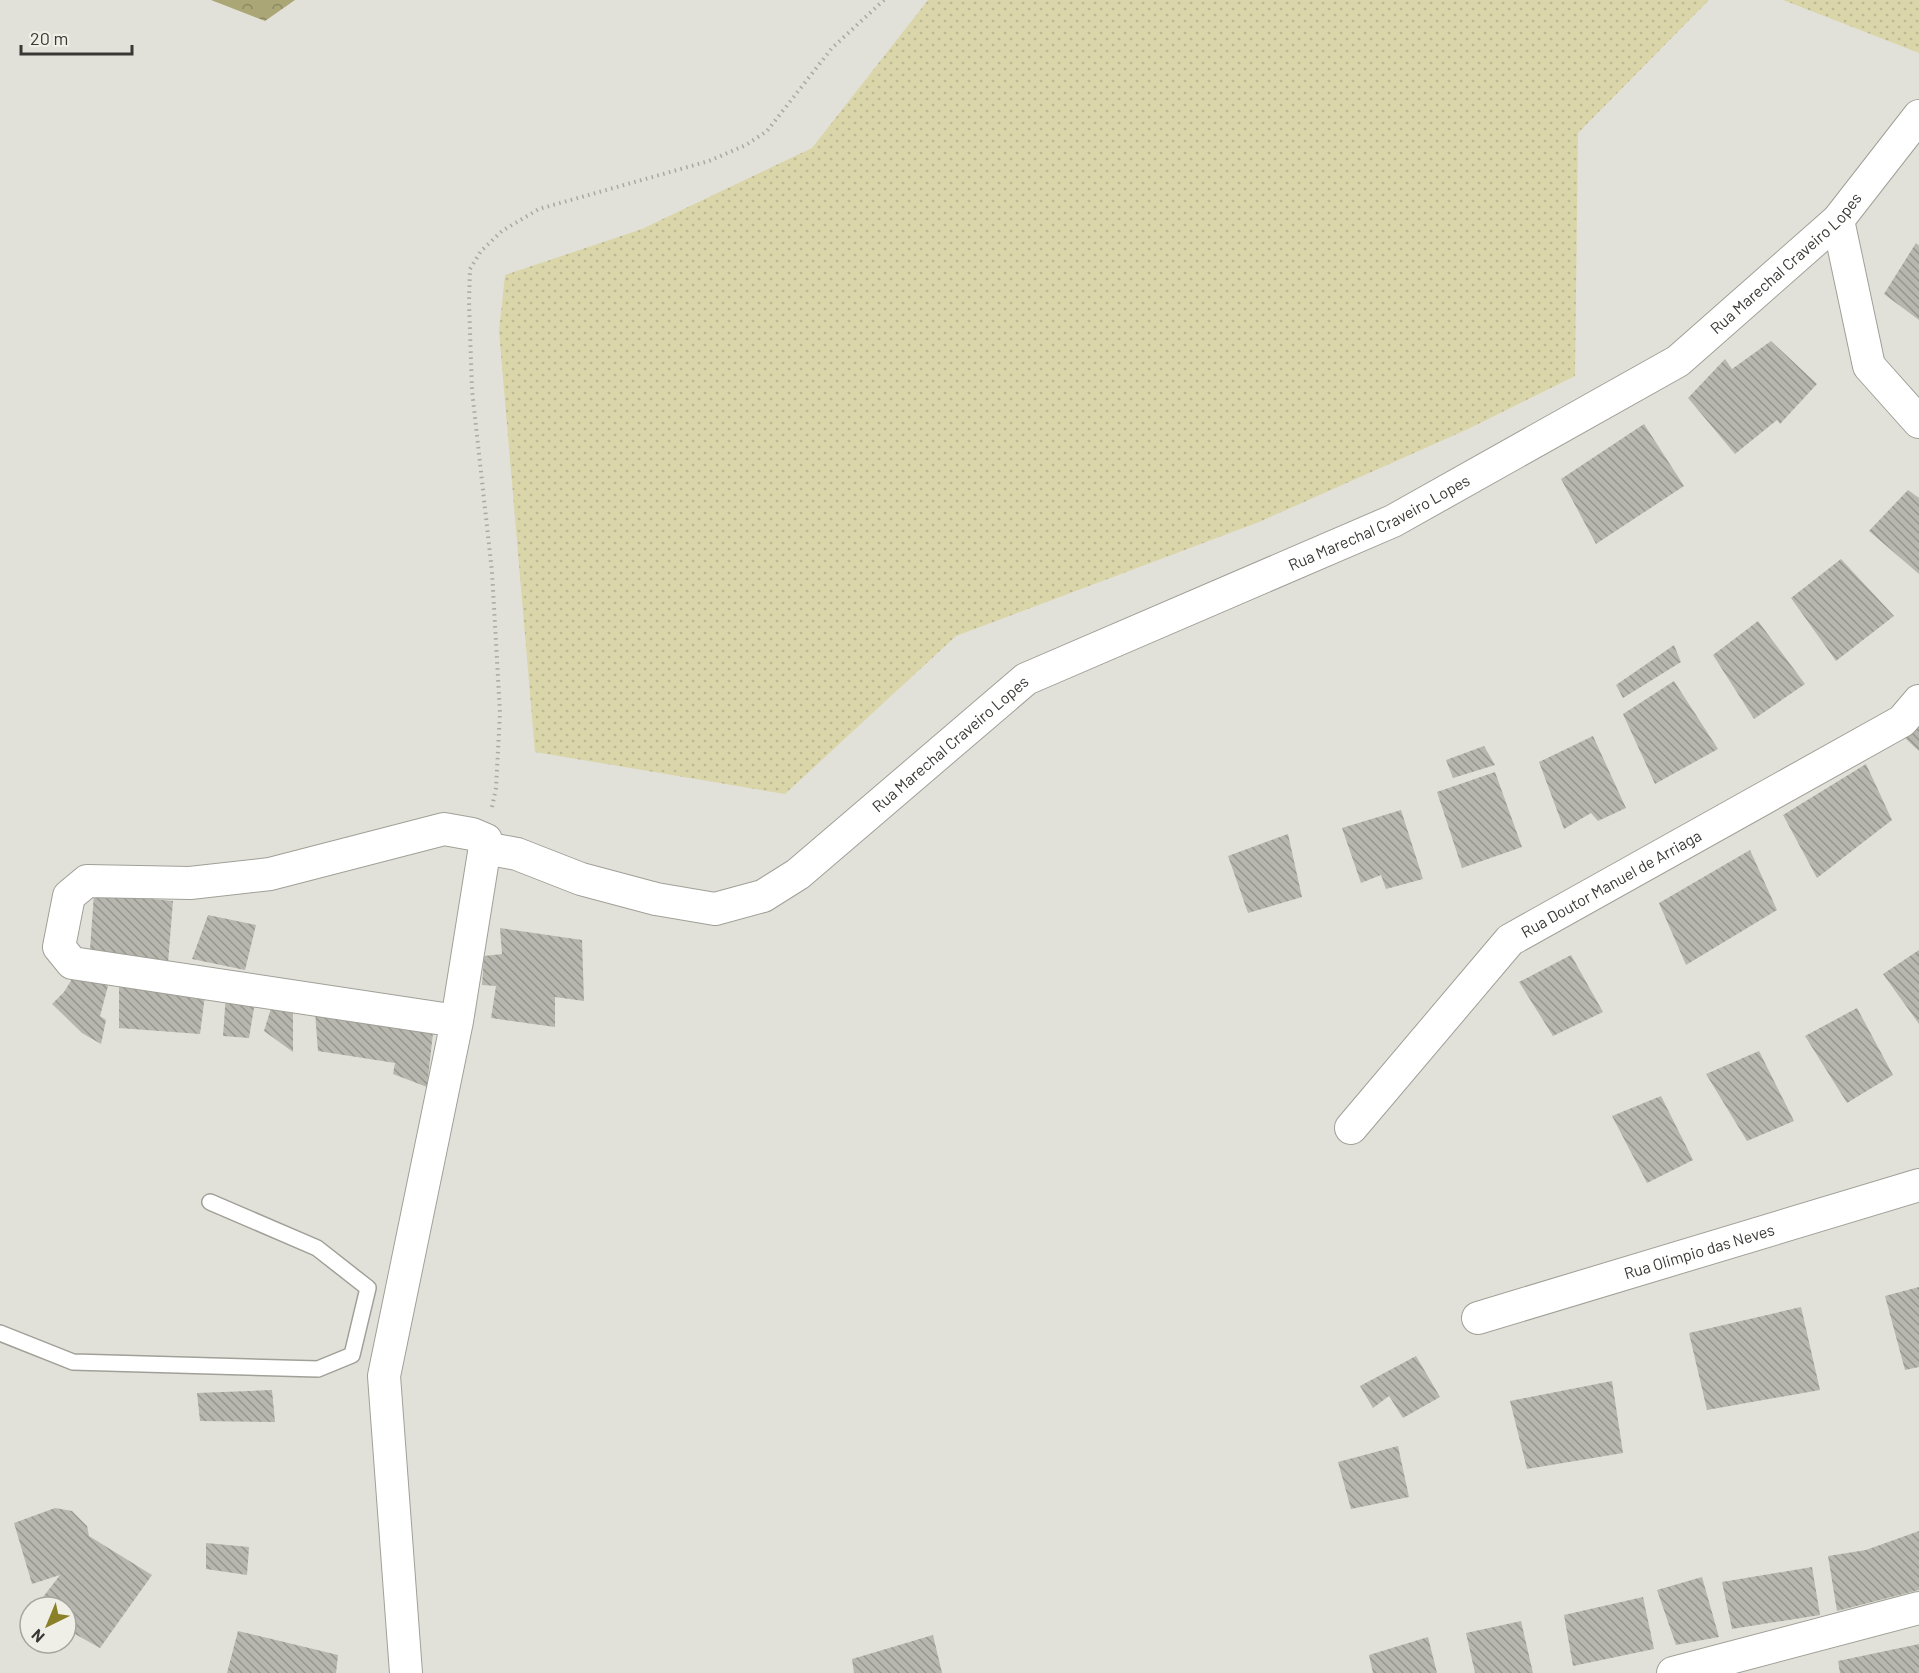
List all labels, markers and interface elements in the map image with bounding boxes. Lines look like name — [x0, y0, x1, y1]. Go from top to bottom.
scale bar — [21, 18, 132, 56]
text: 20 m — [30, 27, 68, 49]
street label: Rua Marechal Craveiro Lopes — [1706, 188, 1865, 337]
street label: Rua Marechal Craveiro Lopes — [1285, 470, 1473, 574]
street label: Rua Marechal Craveiro Lopes — [868, 671, 1032, 816]
street label: Rua Doutor Manuel de Arriaga — [1517, 825, 1704, 941]
street label: Rua Olimpio das Neves — [1622, 1219, 1776, 1282]
north arrow — [18, 1595, 78, 1655]
text: N — [27, 1626, 48, 1647]

